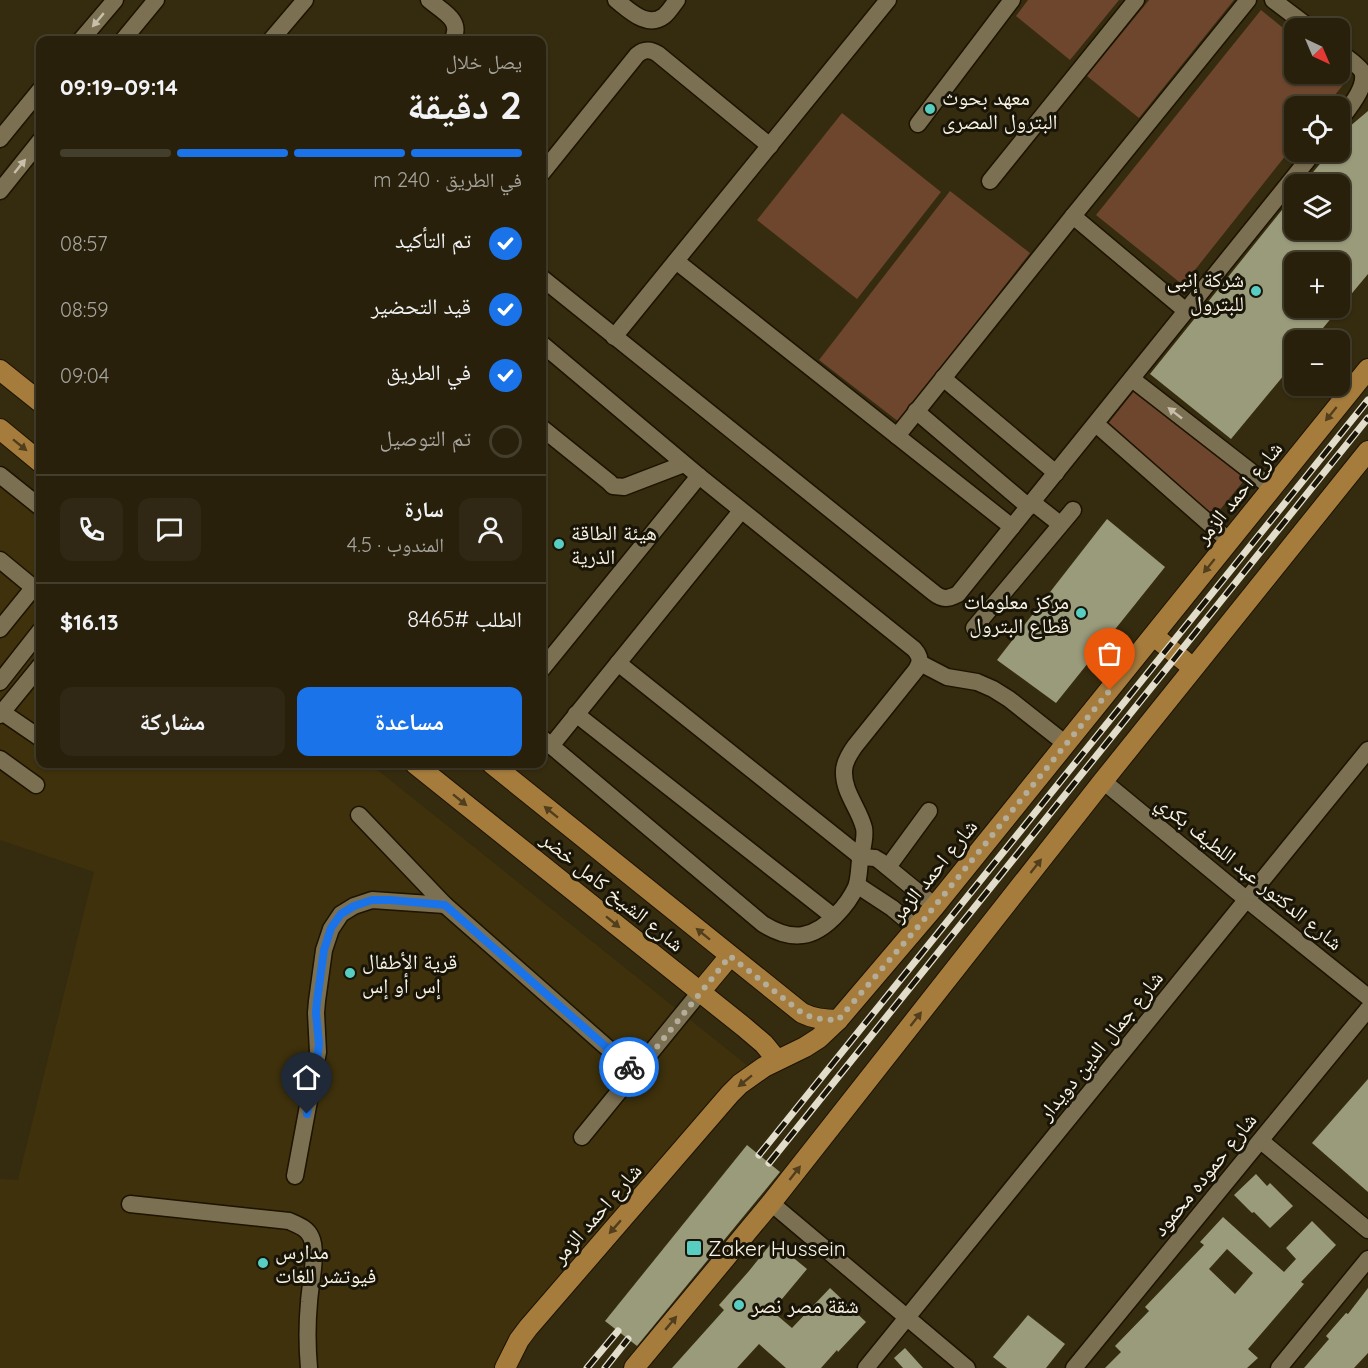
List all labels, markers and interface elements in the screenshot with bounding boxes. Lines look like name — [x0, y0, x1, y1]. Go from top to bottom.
one-way arrow — [92, 12, 105, 27]
north arrow — [1284, 18, 1350, 84]
map controls — [1284, 18, 1350, 396]
text: يصل خلال — [445, 49, 522, 74]
text: 09:14–09:19 — [60, 73, 178, 101]
text: 2 دقيقة — [407, 80, 522, 129]
place label: معهد بحوث البترول المصرى — [942, 84, 1058, 134]
button: locate — [1284, 96, 1350, 162]
marker: معهد بحوث البترول المصرى — [923, 102, 937, 116]
one-way arrow — [14, 158, 27, 174]
text: في الطريق · 240 m — [373, 167, 522, 192]
button: layers — [1284, 174, 1350, 240]
text: تم التأكيد — [395, 226, 471, 254]
icon: check — [489, 227, 522, 260]
text: 08:57 — [60, 231, 108, 256]
button: + — [1284, 252, 1350, 318]
place label: شركة إنبى للبترول — [1166, 266, 1244, 316]
marker: شركة إنبى للبترول — [1249, 284, 1263, 298]
text: قيد التحضير — [371, 292, 471, 320]
icon: check — [489, 293, 522, 326]
text: 08:59 — [60, 297, 109, 322]
button: − — [1284, 330, 1350, 396]
text: في الطريق — [386, 358, 471, 386]
icon: check — [489, 359, 522, 392]
text: 09:04 — [60, 363, 109, 388]
one-way arrow — [1325, 406, 1338, 422]
one-way arrow — [1168, 408, 1183, 420]
text: تم التوصيل — [380, 424, 471, 452]
street label: شارع احمد الزمر — [1188, 435, 1288, 550]
one-way arrow — [12, 439, 28, 452]
text: سارة — [405, 495, 444, 523]
button: phone — [60, 498, 123, 561]
button: chat — [138, 498, 201, 561]
button: person — [459, 498, 522, 561]
place label: هيئة الطاقة الذرية — [571, 519, 657, 569]
text: المندوب · 4.5 — [347, 532, 444, 557]
marker: هيئة الطاقة الذرية — [552, 537, 566, 551]
one-way arrow — [1203, 558, 1216, 574]
place label: مركز معلومات قطاع البترول — [964, 588, 1069, 639]
text: الطلب #8465 — [407, 605, 522, 633]
marker: مركز معلومات قطاع البترول — [1074, 606, 1088, 620]
text: $16.13 — [60, 608, 119, 636]
pin — [1084, 628, 1135, 690]
icon: bag — [1093, 637, 1126, 670]
button: مشاركة — [60, 687, 285, 756]
button: مساعدة — [297, 687, 522, 756]
street label: شارع الدكتور عبد اللطيف بكري — [1149, 789, 1349, 959]
one-way arrow — [453, 794, 468, 806]
one-way arrow — [543, 805, 559, 818]
street label: شارع احمد الزمر — [883, 813, 983, 928]
street label: شارع الشيخ كامل خضر — [535, 825, 690, 957]
one-way arrow — [1030, 858, 1043, 874]
one-way arrow — [605, 915, 620, 928]
one-way arrow — [695, 928, 711, 941]
place label: قرية الأطفال إس أو إس — [362, 948, 457, 1000]
street label: شارع جمال الدين دويدار — [1031, 965, 1169, 1126]
marker: قرية الأطفال إس أو إس — [343, 966, 357, 980]
one-way arrow — [909, 1012, 921, 1027]
courier — [599, 1037, 659, 1097]
icon: bike — [613, 1051, 646, 1084]
pin — [281, 1052, 332, 1114]
icon: home — [290, 1061, 323, 1094]
one-way arrow — [737, 1075, 752, 1087]
street label: شارع حموده محمود — [1146, 1107, 1262, 1242]
street label: شارع احمد الزمر — [545, 1158, 647, 1270]
one-way arrow — [788, 1165, 800, 1180]
one-way arrow — [609, 1219, 622, 1235]
place label: Zaker Hussein — [708, 1235, 846, 1261]
place label: مدارس فيوتشر للغات — [275, 1238, 376, 1288]
marker: Zaker Hussein — [685, 1239, 703, 1257]
marker: مدارس فيوتشر للغات — [256, 1256, 270, 1270]
place label: شقة مصر نصر — [750, 1292, 859, 1318]
marker: شقة مصر نصر — [732, 1298, 746, 1312]
one-way arrow — [664, 1316, 677, 1331]

